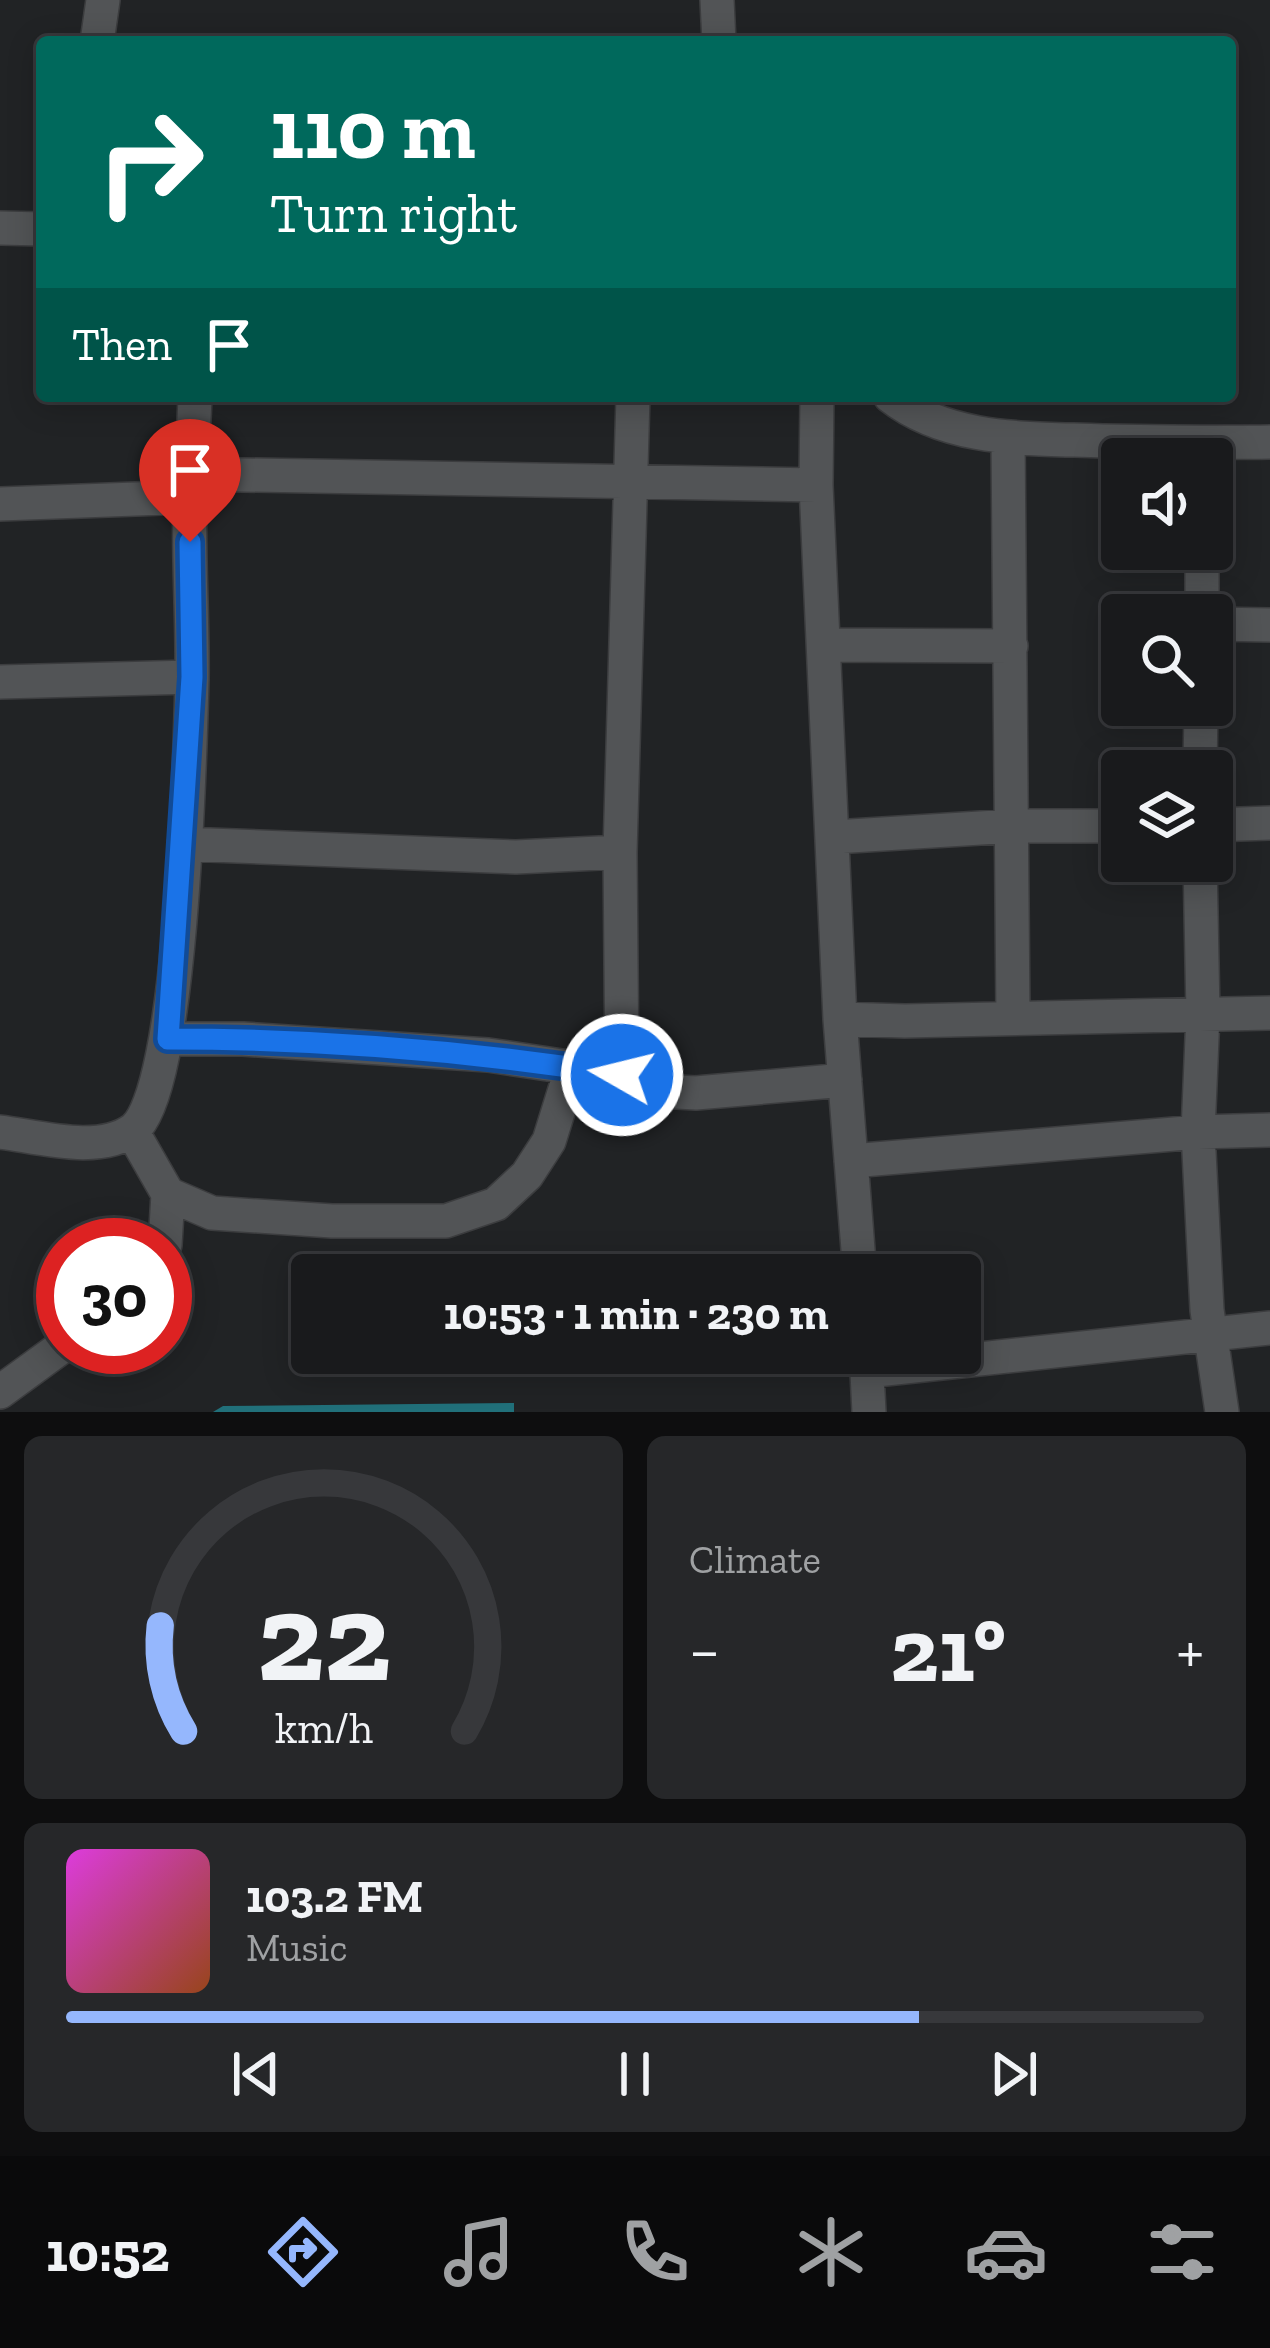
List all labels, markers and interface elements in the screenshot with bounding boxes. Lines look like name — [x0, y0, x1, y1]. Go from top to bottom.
text: 110 m — [270, 79, 476, 180]
icon: right — [72, 84, 228, 240]
text: Turn right — [270, 181, 517, 246]
icon: arrive — [196, 312, 262, 378]
text: Then — [72, 318, 172, 372]
pin — [139, 419, 241, 542]
icon: arrive — [157, 437, 223, 503]
map controls — [1101, 438, 1233, 882]
button: sound — [1101, 438, 1233, 570]
button: search — [1101, 594, 1233, 726]
button: layers — [1101, 750, 1233, 882]
position arrow — [559, 1012, 685, 1138]
speed limit sign: 30 — [36, 1218, 192, 1374]
text: 10:53 · 1 min · 230 m — [443, 1287, 829, 1341]
text: Climate — [689, 1536, 821, 1583]
text: 22 — [256, 1562, 391, 1712]
text: 21° — [890, 1596, 1006, 1704]
text: − — [689, 1611, 720, 1690]
text: + — [1176, 1611, 1204, 1690]
text: km/h — [275, 1702, 372, 1753]
text: 103.2 FM — [246, 1870, 423, 1924]
text: Music — [246, 1924, 348, 1971]
icon: previous — [223, 2041, 289, 2107]
icon: pause — [602, 2041, 668, 2107]
icon: next — [981, 2041, 1047, 2107]
icon: directions — [261, 2210, 345, 2294]
icon: music — [437, 2210, 521, 2294]
icon: phone — [613, 2210, 697, 2294]
icon: climate — [789, 2210, 873, 2294]
icon: car — [964, 2210, 1048, 2294]
icon: filters — [1140, 2210, 1224, 2294]
text: 10:52 — [46, 2220, 169, 2285]

